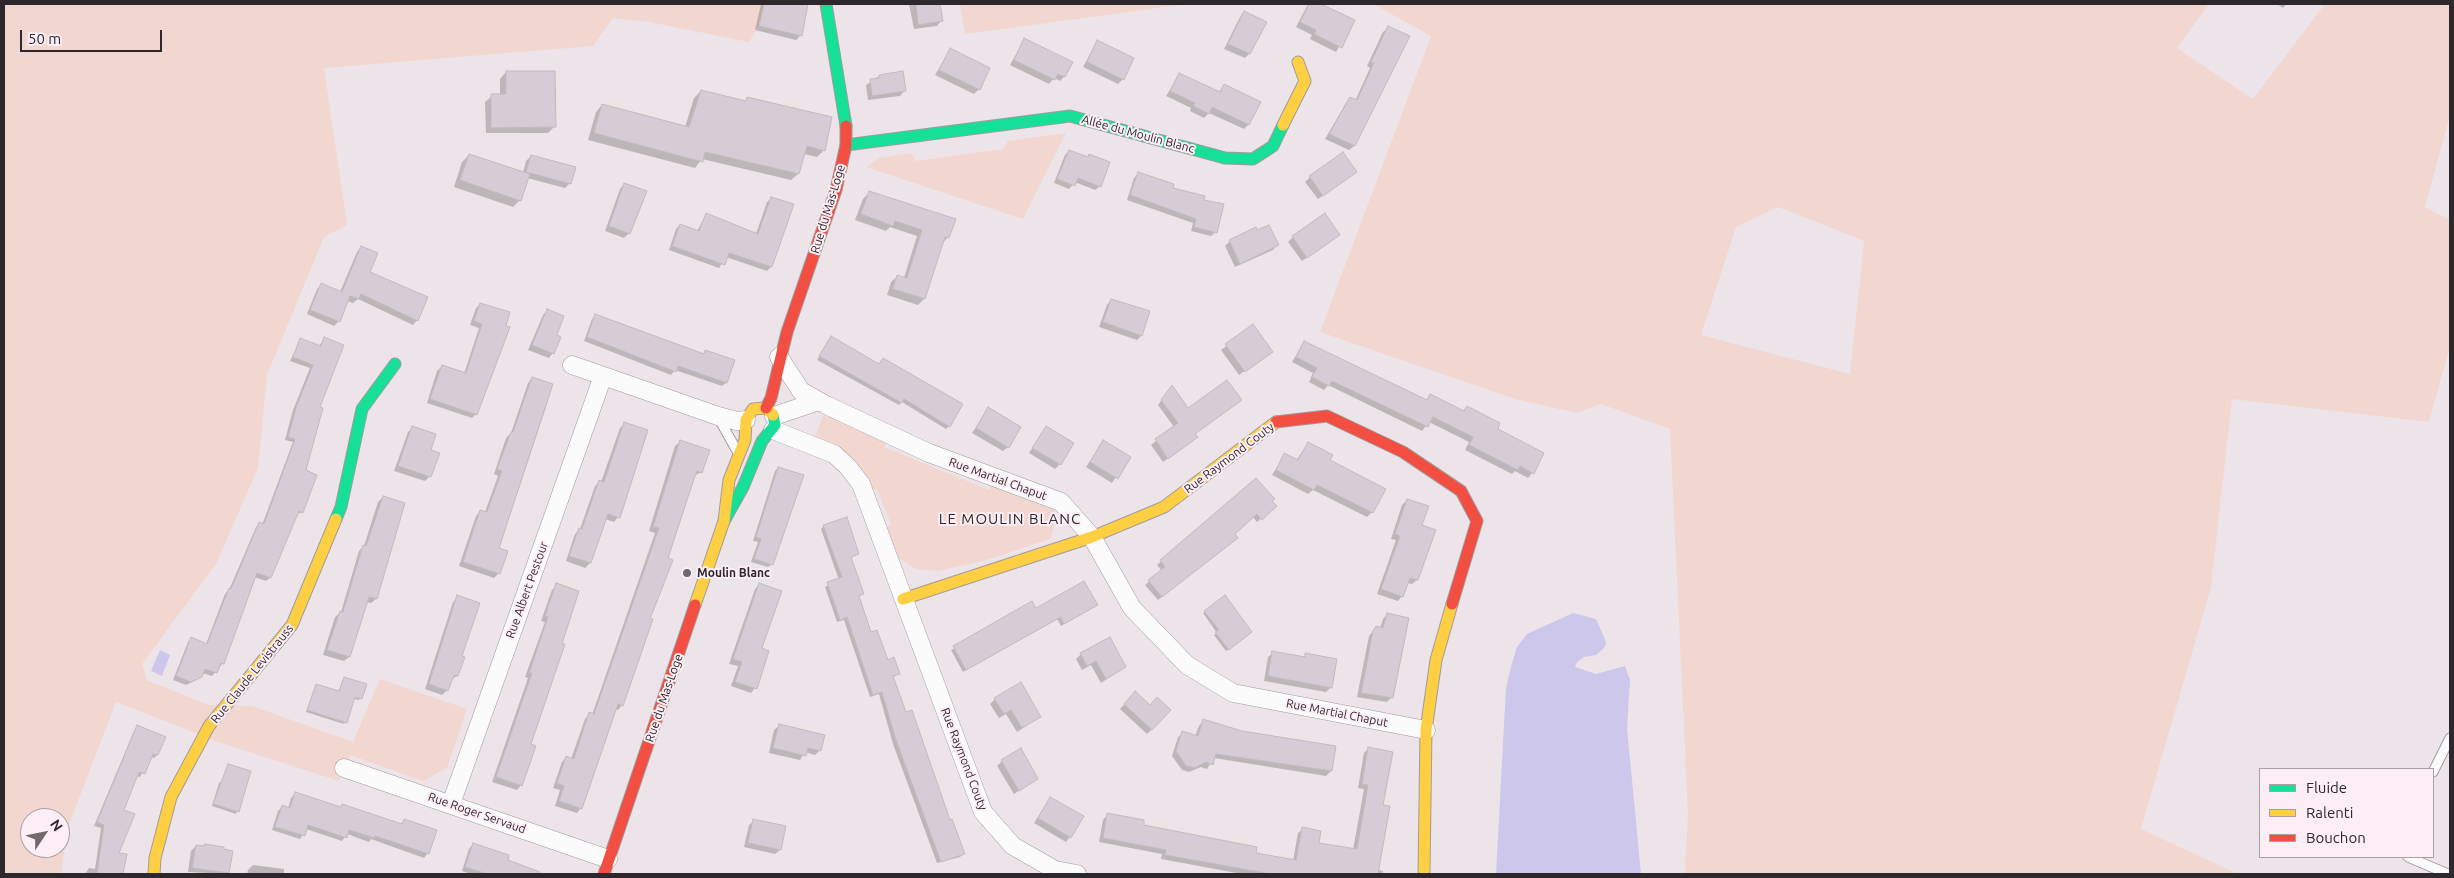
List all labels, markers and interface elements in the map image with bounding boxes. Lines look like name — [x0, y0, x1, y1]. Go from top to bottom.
scale bar — [22, 20, 165, 52]
text: 50 m — [28, 30, 61, 47]
street label: Allée du Moulin Blanc — [1080, 112, 1196, 156]
street label: Rue du Mas-Loge — [808, 163, 848, 255]
street label: Rue Raymond Couty — [1181, 420, 1277, 496]
street label: Rue Martial Chaput — [947, 455, 1049, 503]
district label: LE MOULIN BLANC — [937, 510, 1083, 528]
street label: Rue Albert Pestour — [503, 540, 551, 640]
place label: Moulin Blanc — [697, 566, 770, 580]
marker: Moulin Blanc — [681, 567, 693, 579]
street label: Rue Claude Levistrauss — [208, 622, 296, 726]
street label: Rue du Mas-Loge — [642, 652, 686, 744]
street label: Rue Martial Chaput — [1285, 696, 1389, 730]
street label: Rue Raymond Couty — [938, 706, 990, 812]
legend — [2259, 768, 2434, 858]
text: Fluide — [2306, 779, 2347, 796]
street label: Rue Roger Servaud — [426, 789, 528, 837]
text: Ralenti — [2306, 804, 2353, 821]
north arrow — [20, 808, 70, 858]
text: N — [47, 816, 66, 834]
text: Bouchon — [2306, 829, 2366, 846]

